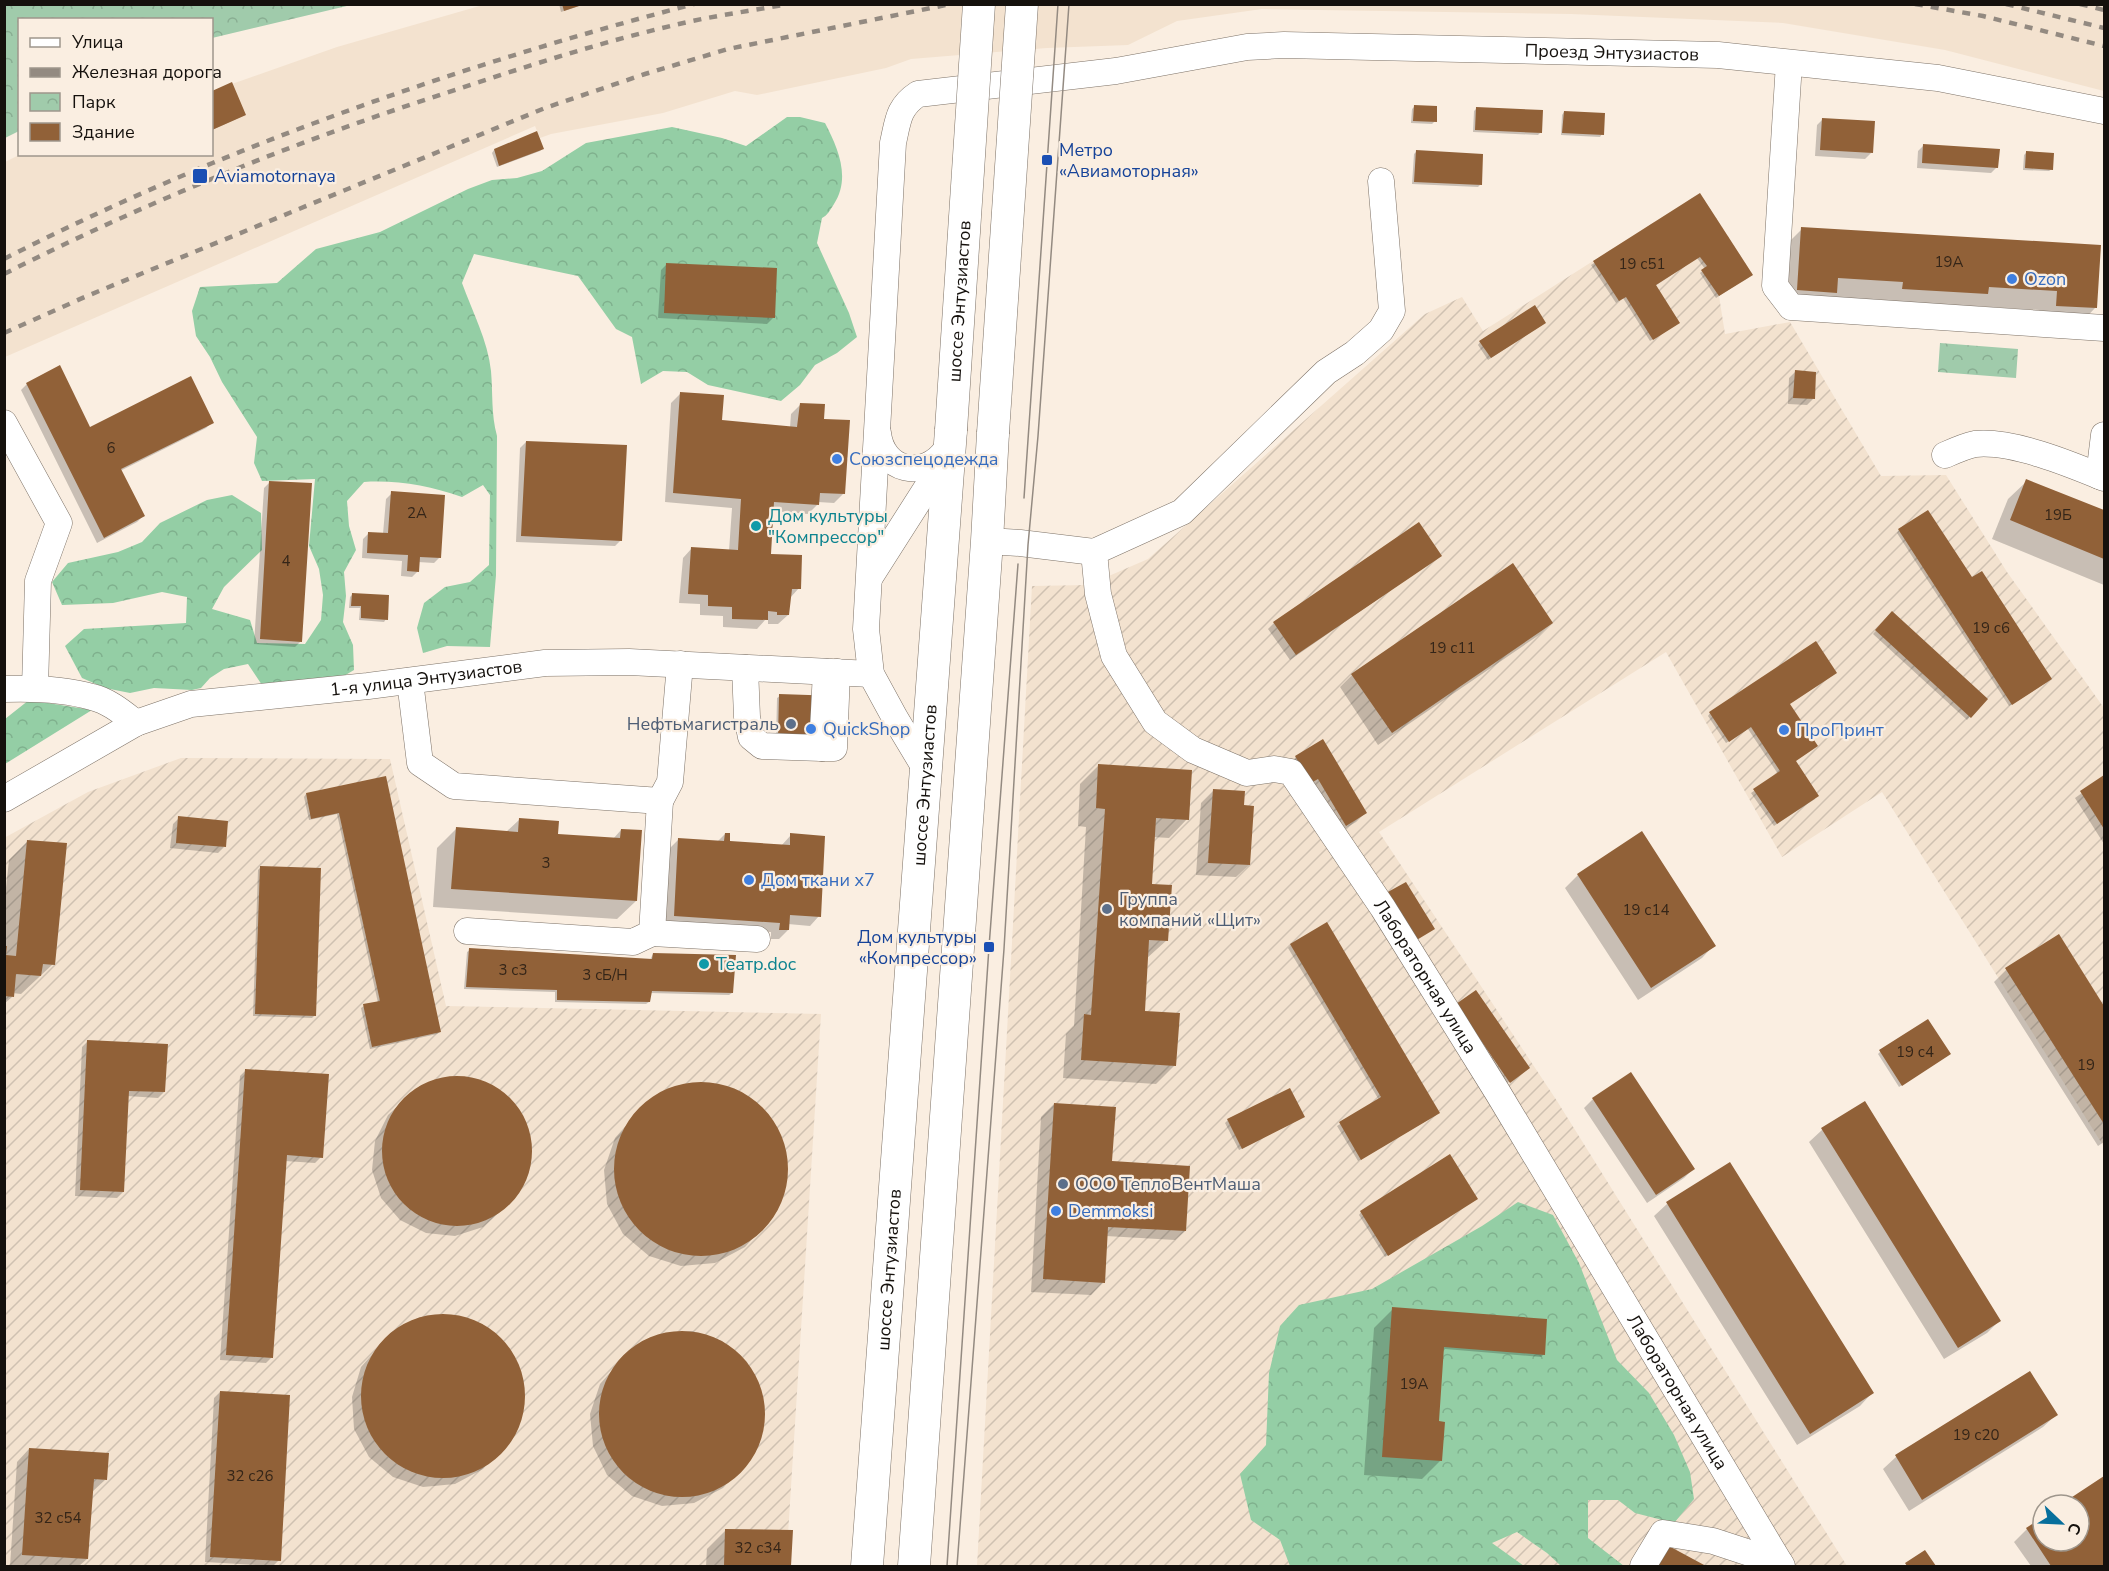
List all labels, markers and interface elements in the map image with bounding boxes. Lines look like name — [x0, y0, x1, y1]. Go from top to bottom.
legend — [18, 18, 213, 156]
text: Улица — [71, 30, 123, 54]
street label: Проезд Энтузиастов — [1524, 39, 1700, 67]
text: Железная дорога — [72, 60, 222, 84]
text: Парк — [72, 90, 116, 114]
text: Здание — [72, 120, 135, 144]
place label: Метро «Авиамоторная» — [1059, 138, 1199, 183]
marker: Метро «Авиамоторная» — [1040, 153, 1054, 167]
place label: Aviamotornaya — [214, 164, 336, 188]
marker: Aviamotornaya — [191, 167, 209, 185]
street label: шоссе Энтузиастов — [942, 220, 977, 383]
house number: 19А — [1935, 252, 1964, 272]
house number: 19 с51 — [1619, 254, 1665, 274]
place label: Ozon — [2024, 267, 2066, 291]
marker: Ozon — [2005, 272, 2019, 286]
house number: 6 — [106, 438, 116, 458]
place label: Союзспецодежда — [849, 447, 999, 471]
marker: Союзспецодежда — [830, 452, 844, 466]
house number: 2А — [407, 503, 427, 523]
place label: Дом культуры "Компрессор" — [768, 504, 888, 549]
house number: 19Б — [2044, 505, 2072, 525]
marker: Дом культуры "Компрессор" — [749, 519, 763, 533]
house number: 4 — [281, 551, 291, 571]
house number: 19 с6 — [1972, 618, 2010, 638]
house number: 19 с11 — [1429, 638, 1475, 658]
street label: 1-я улица Энтузиастов — [329, 654, 524, 702]
street label: шоссе Энтузиастов — [907, 703, 943, 867]
place label: Нефтьмагистраль — [627, 712, 779, 736]
marker: Нефтьмагистраль — [784, 717, 798, 731]
place label: QuickShop — [823, 717, 910, 741]
place label: ПроПринт — [1796, 718, 1884, 742]
marker: QuickShop — [804, 722, 818, 736]
marker: ПроПринт — [1777, 723, 1791, 737]
house number: 3 — [541, 853, 551, 873]
place label: Дом ткани x7 — [761, 868, 875, 892]
marker: Дом ткани x7 — [742, 873, 756, 887]
place label: Группа компаний «Щит» — [1119, 887, 1261, 932]
street label: Лабораторная улица — [1368, 894, 1483, 1058]
house number: 19 с14 — [1623, 900, 1669, 920]
marker: Группа компаний «Щит» — [1100, 902, 1114, 916]
place label: Дом культуры «Компрессор» — [857, 925, 977, 970]
marker: Дом культуры «Компрессор» — [982, 940, 996, 954]
place label: Театр.doc — [716, 952, 796, 976]
marker: Театр.doc — [697, 957, 711, 971]
house number: 3 с3 — [499, 960, 527, 980]
house number: 3 cБ/Н — [582, 965, 628, 985]
house number: 19 с4 — [1896, 1042, 1934, 1062]
house number: 19 — [2077, 1055, 2095, 1075]
place label: ООО ТеплоВентМаша — [1075, 1172, 1261, 1196]
marker: ООО ТеплоВентМаша — [1056, 1177, 1070, 1191]
street label: шоссе Энтузиастов — [871, 1188, 907, 1351]
place label: Demmoksi — [1068, 1199, 1153, 1223]
marker: Demmoksi — [1049, 1204, 1063, 1218]
street label: Лабораторная улица — [1621, 1310, 1733, 1474]
house number: 19А — [1400, 1374, 1429, 1394]
house number: 19 с20 — [1953, 1425, 1999, 1445]
house number: 32 с26 — [227, 1466, 273, 1486]
north arrow — [2031, 1493, 2091, 1553]
house number: 32 с54 — [35, 1508, 81, 1528]
text: С — [2062, 1519, 2086, 1538]
house number: 32 с34 — [735, 1538, 781, 1558]

